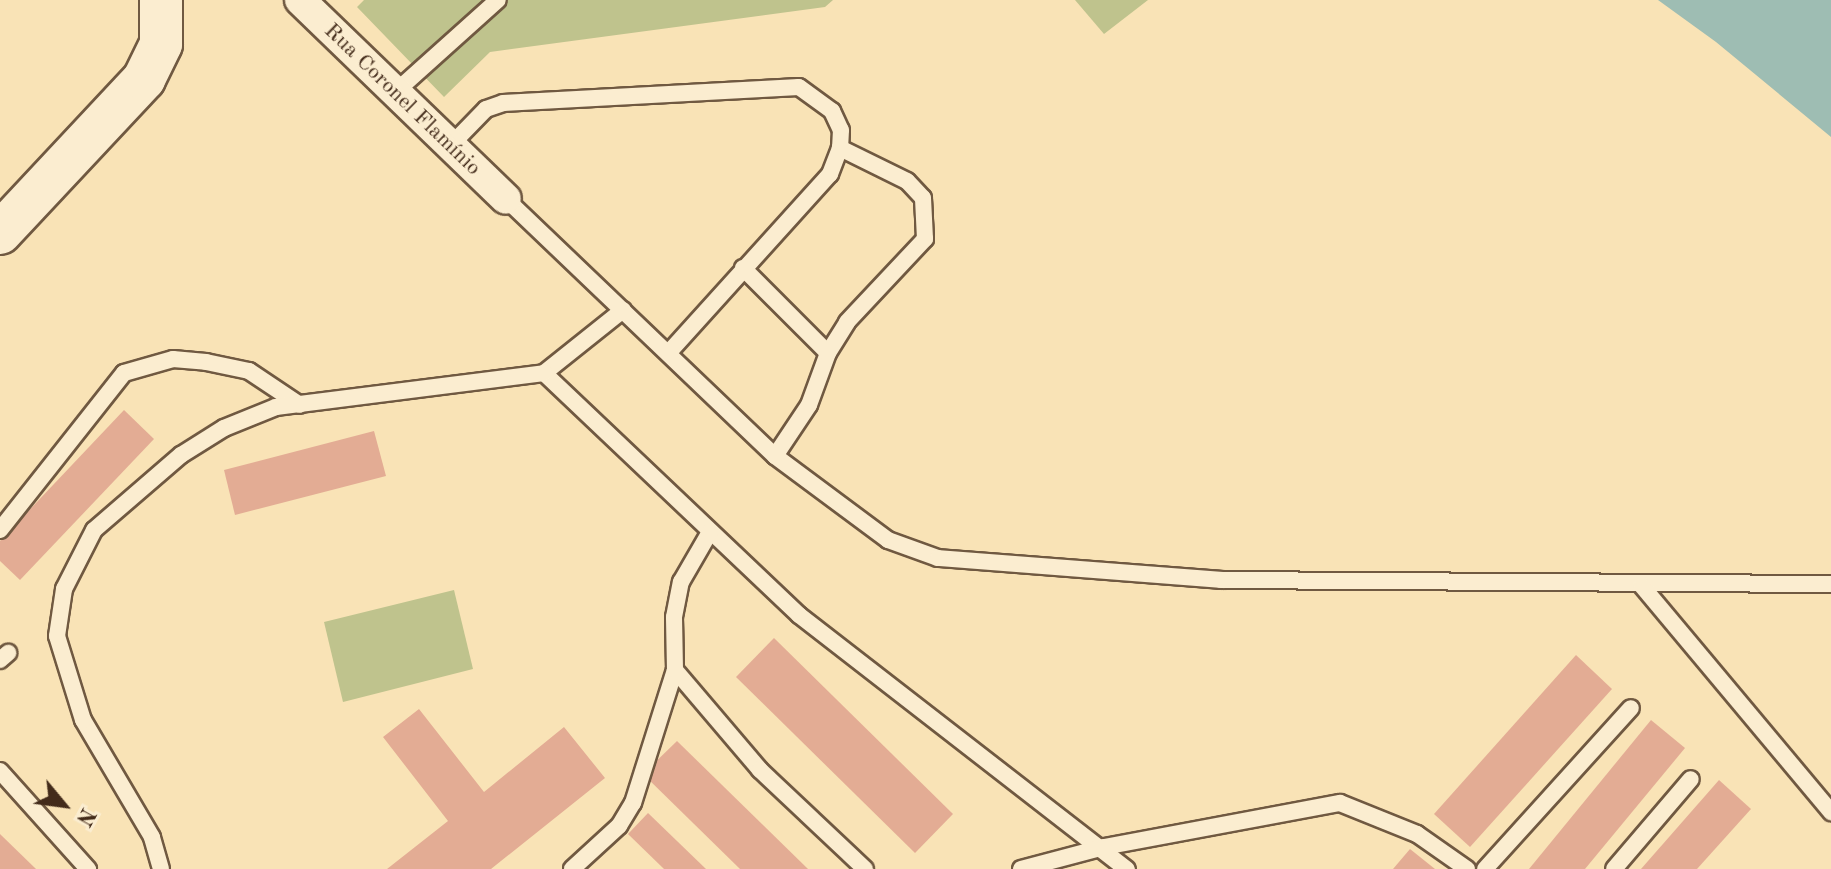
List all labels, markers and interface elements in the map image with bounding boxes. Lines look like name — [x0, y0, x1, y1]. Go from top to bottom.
street label: Rua Coronel Flamínio — [318, 18, 486, 182]
north arrow — [24, 765, 104, 845]
text: N — [71, 804, 99, 829]

